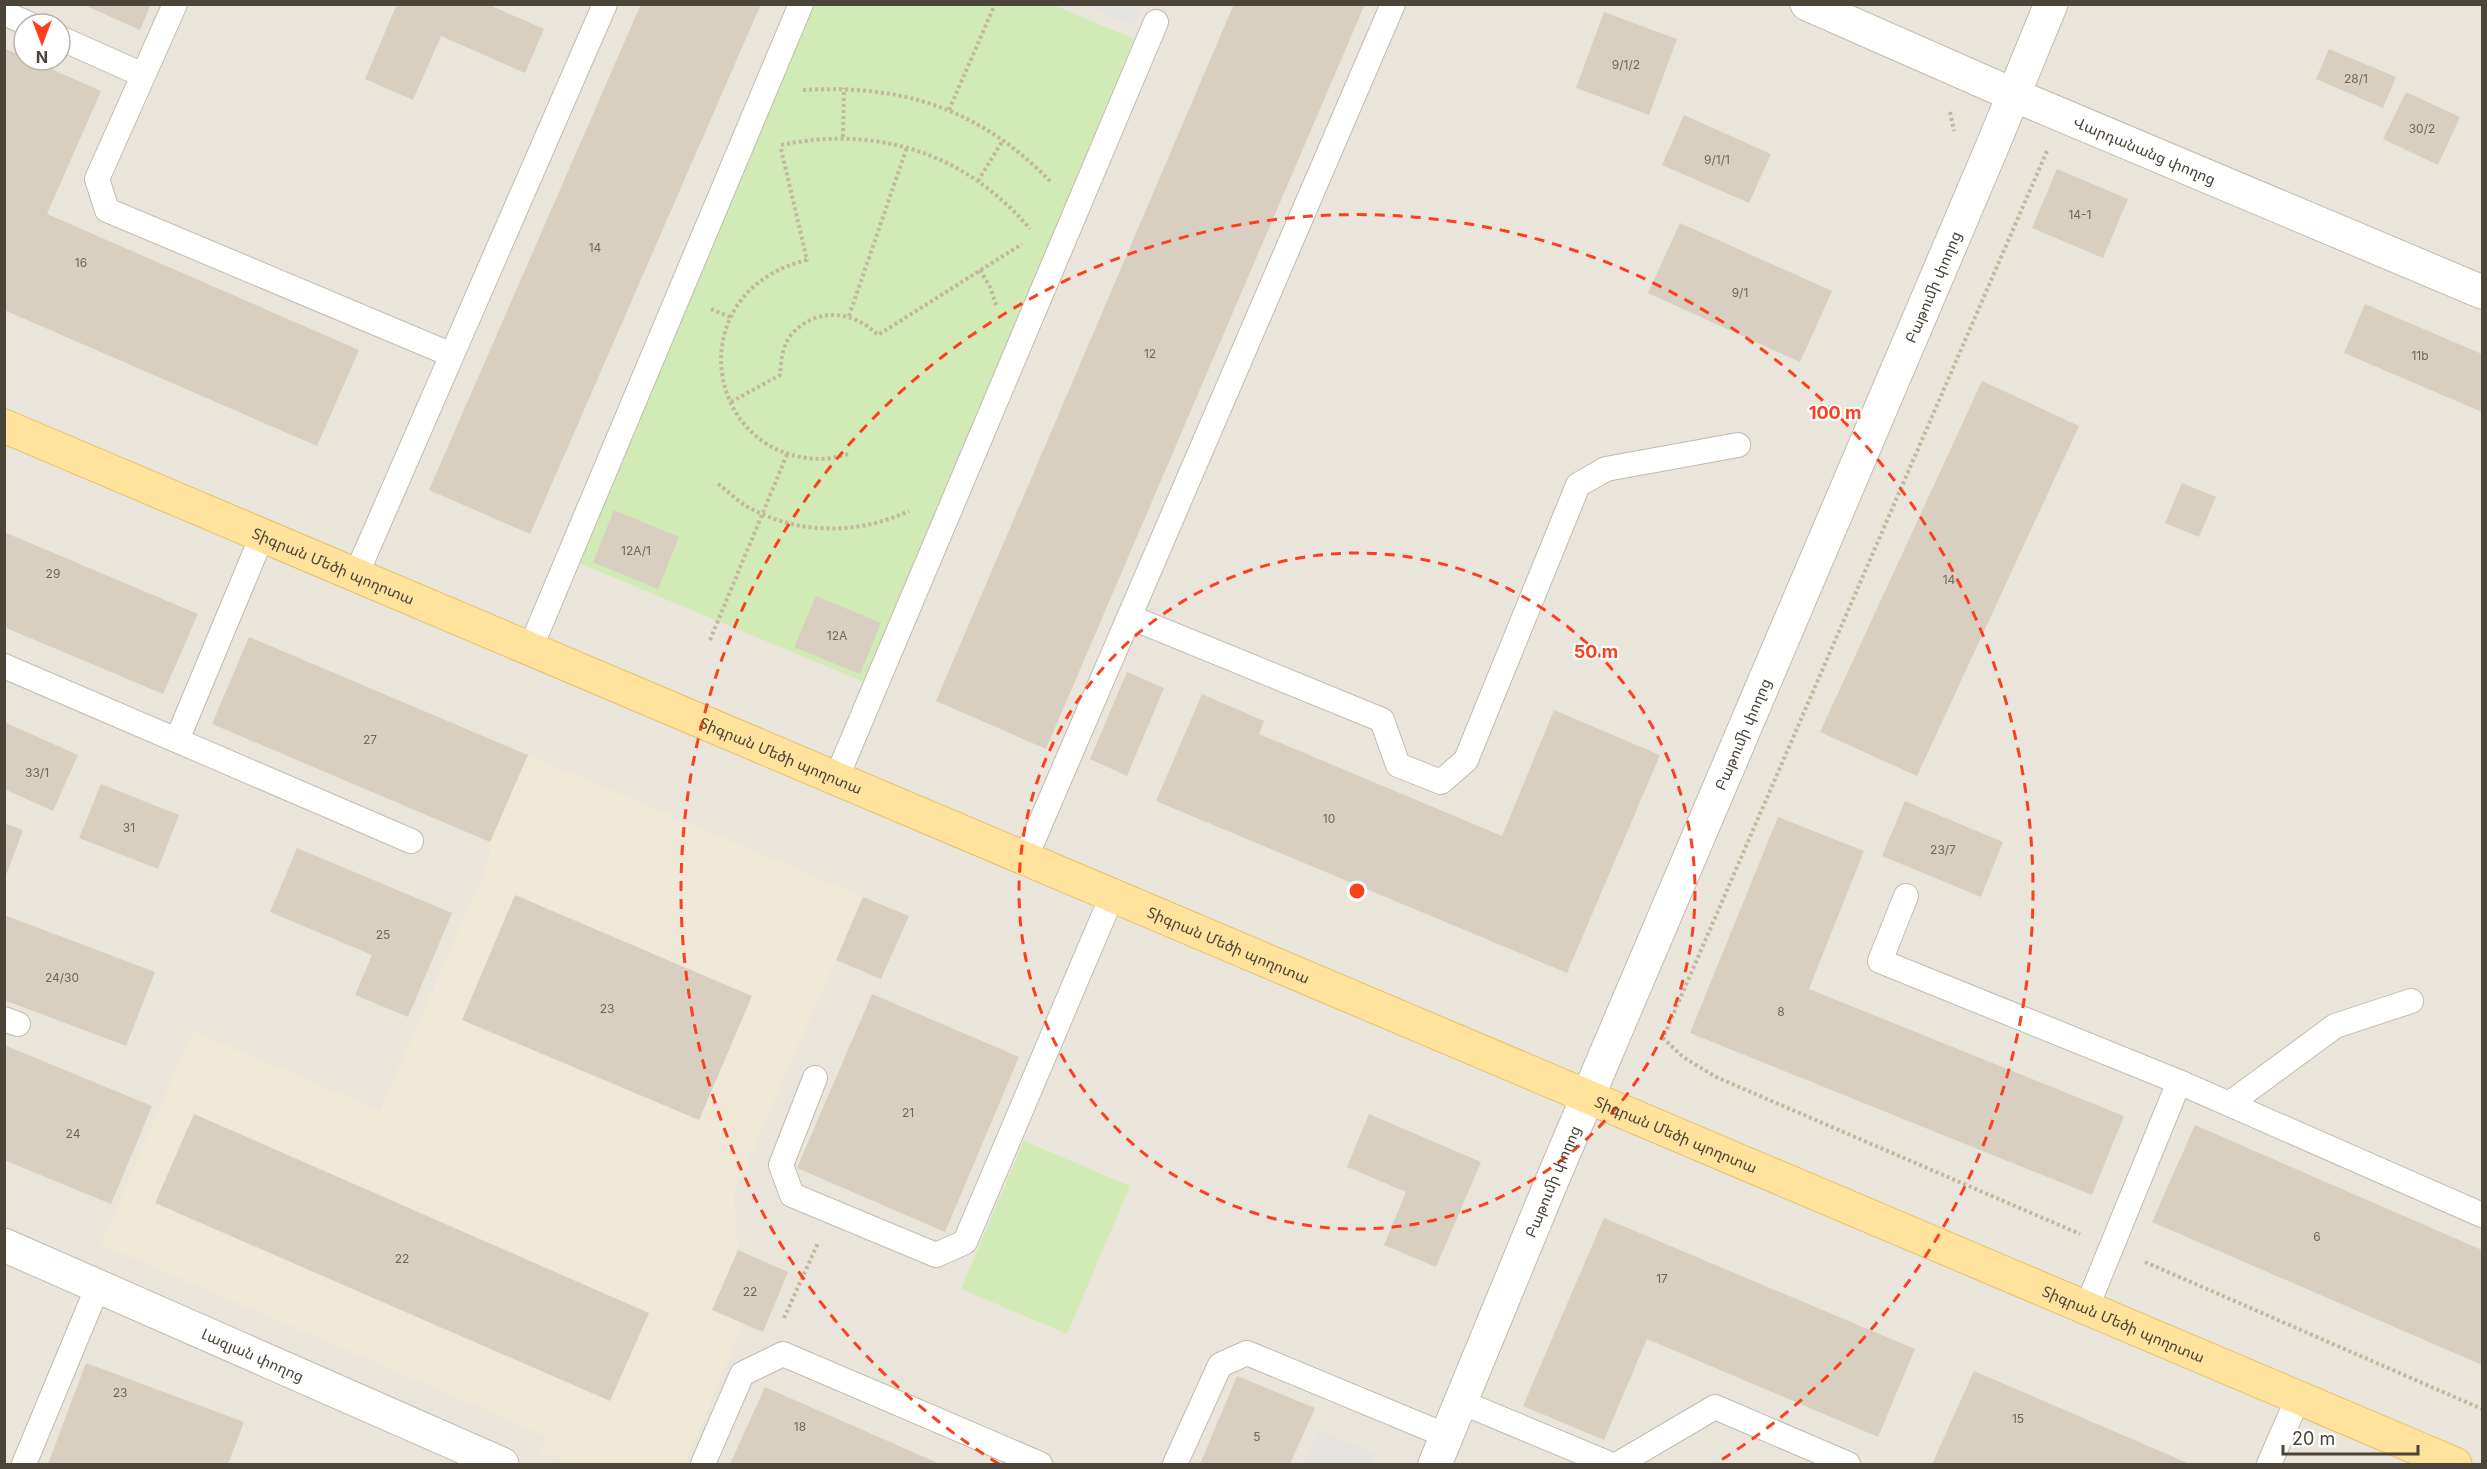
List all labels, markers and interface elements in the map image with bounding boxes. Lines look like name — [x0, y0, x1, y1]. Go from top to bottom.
north arrow — [12, 12, 72, 72]
text: N — [36, 47, 48, 67]
house number: 9/1/2 — [1612, 57, 1640, 72]
house number: 28/1 — [2344, 71, 2368, 86]
street label: Վարդանանց փողոց — [2071, 112, 2219, 188]
house number: 30/2 — [2409, 121, 2435, 136]
house number: 9/1/1 — [1704, 152, 1730, 167]
house number: 14-1 — [2068, 207, 2092, 222]
street label: Բաթումի փողոց — [1900, 228, 1965, 346]
house number: 14 — [589, 240, 602, 255]
house number: 16 — [75, 255, 87, 270]
house number: 9/1 — [1732, 285, 1748, 300]
house number: 12 — [1144, 346, 1156, 361]
house number: 11b — [2411, 348, 2429, 363]
text: 100 m — [1809, 402, 1861, 423]
street label: Տիգրան Մեծի պողոտա — [250, 523, 418, 608]
house number: 12A/1 — [621, 543, 651, 558]
house number: 29 — [46, 566, 60, 581]
house number: 14 — [1943, 572, 1956, 587]
house number: 12A — [827, 628, 847, 643]
text: 50 m — [1574, 641, 1618, 662]
street label: Բաթումի փողոց — [1710, 675, 1774, 793]
street label: Տիգրան Մեծի պողոտա — [697, 712, 865, 798]
house number: 27 — [363, 732, 377, 747]
house number: 33/1 — [25, 765, 49, 780]
house number: 10 — [1323, 811, 1335, 826]
house number: 31 — [123, 820, 135, 835]
house number: 23/7 — [1930, 842, 1956, 857]
centre of rings — [1347, 881, 1367, 901]
street label: Տիգրան Մեծի պողոտա — [1145, 902, 1313, 987]
house number: 25 — [376, 927, 390, 942]
house number: 24/30 — [45, 970, 79, 985]
house number: 23 — [600, 1001, 614, 1016]
house number: 8 — [1777, 1004, 1785, 1019]
street label: Տիգրան Մեծի պողոտա — [1592, 1091, 1760, 1177]
house number: 21 — [902, 1105, 914, 1120]
street label: Բաթումի փողոց — [1520, 1122, 1584, 1240]
house number: 24 — [66, 1126, 81, 1141]
house number: 6 — [2313, 1229, 2321, 1244]
house number: 22 — [395, 1251, 409, 1266]
house number: 17 — [1656, 1271, 1668, 1286]
street label: Տիգրան Մեծի պողոտա — [2040, 1281, 2208, 1366]
house number: 22 — [743, 1284, 757, 1299]
street label: Լազյան փողոց — [199, 1324, 307, 1385]
house number: 23 — [113, 1385, 127, 1400]
house number: 15 — [2012, 1411, 2024, 1426]
scale bar — [2283, 1418, 2418, 1456]
house number: 18 — [794, 1419, 806, 1434]
text: 20 m — [2292, 1428, 2335, 1449]
house number: 5 — [1253, 1429, 1261, 1444]

